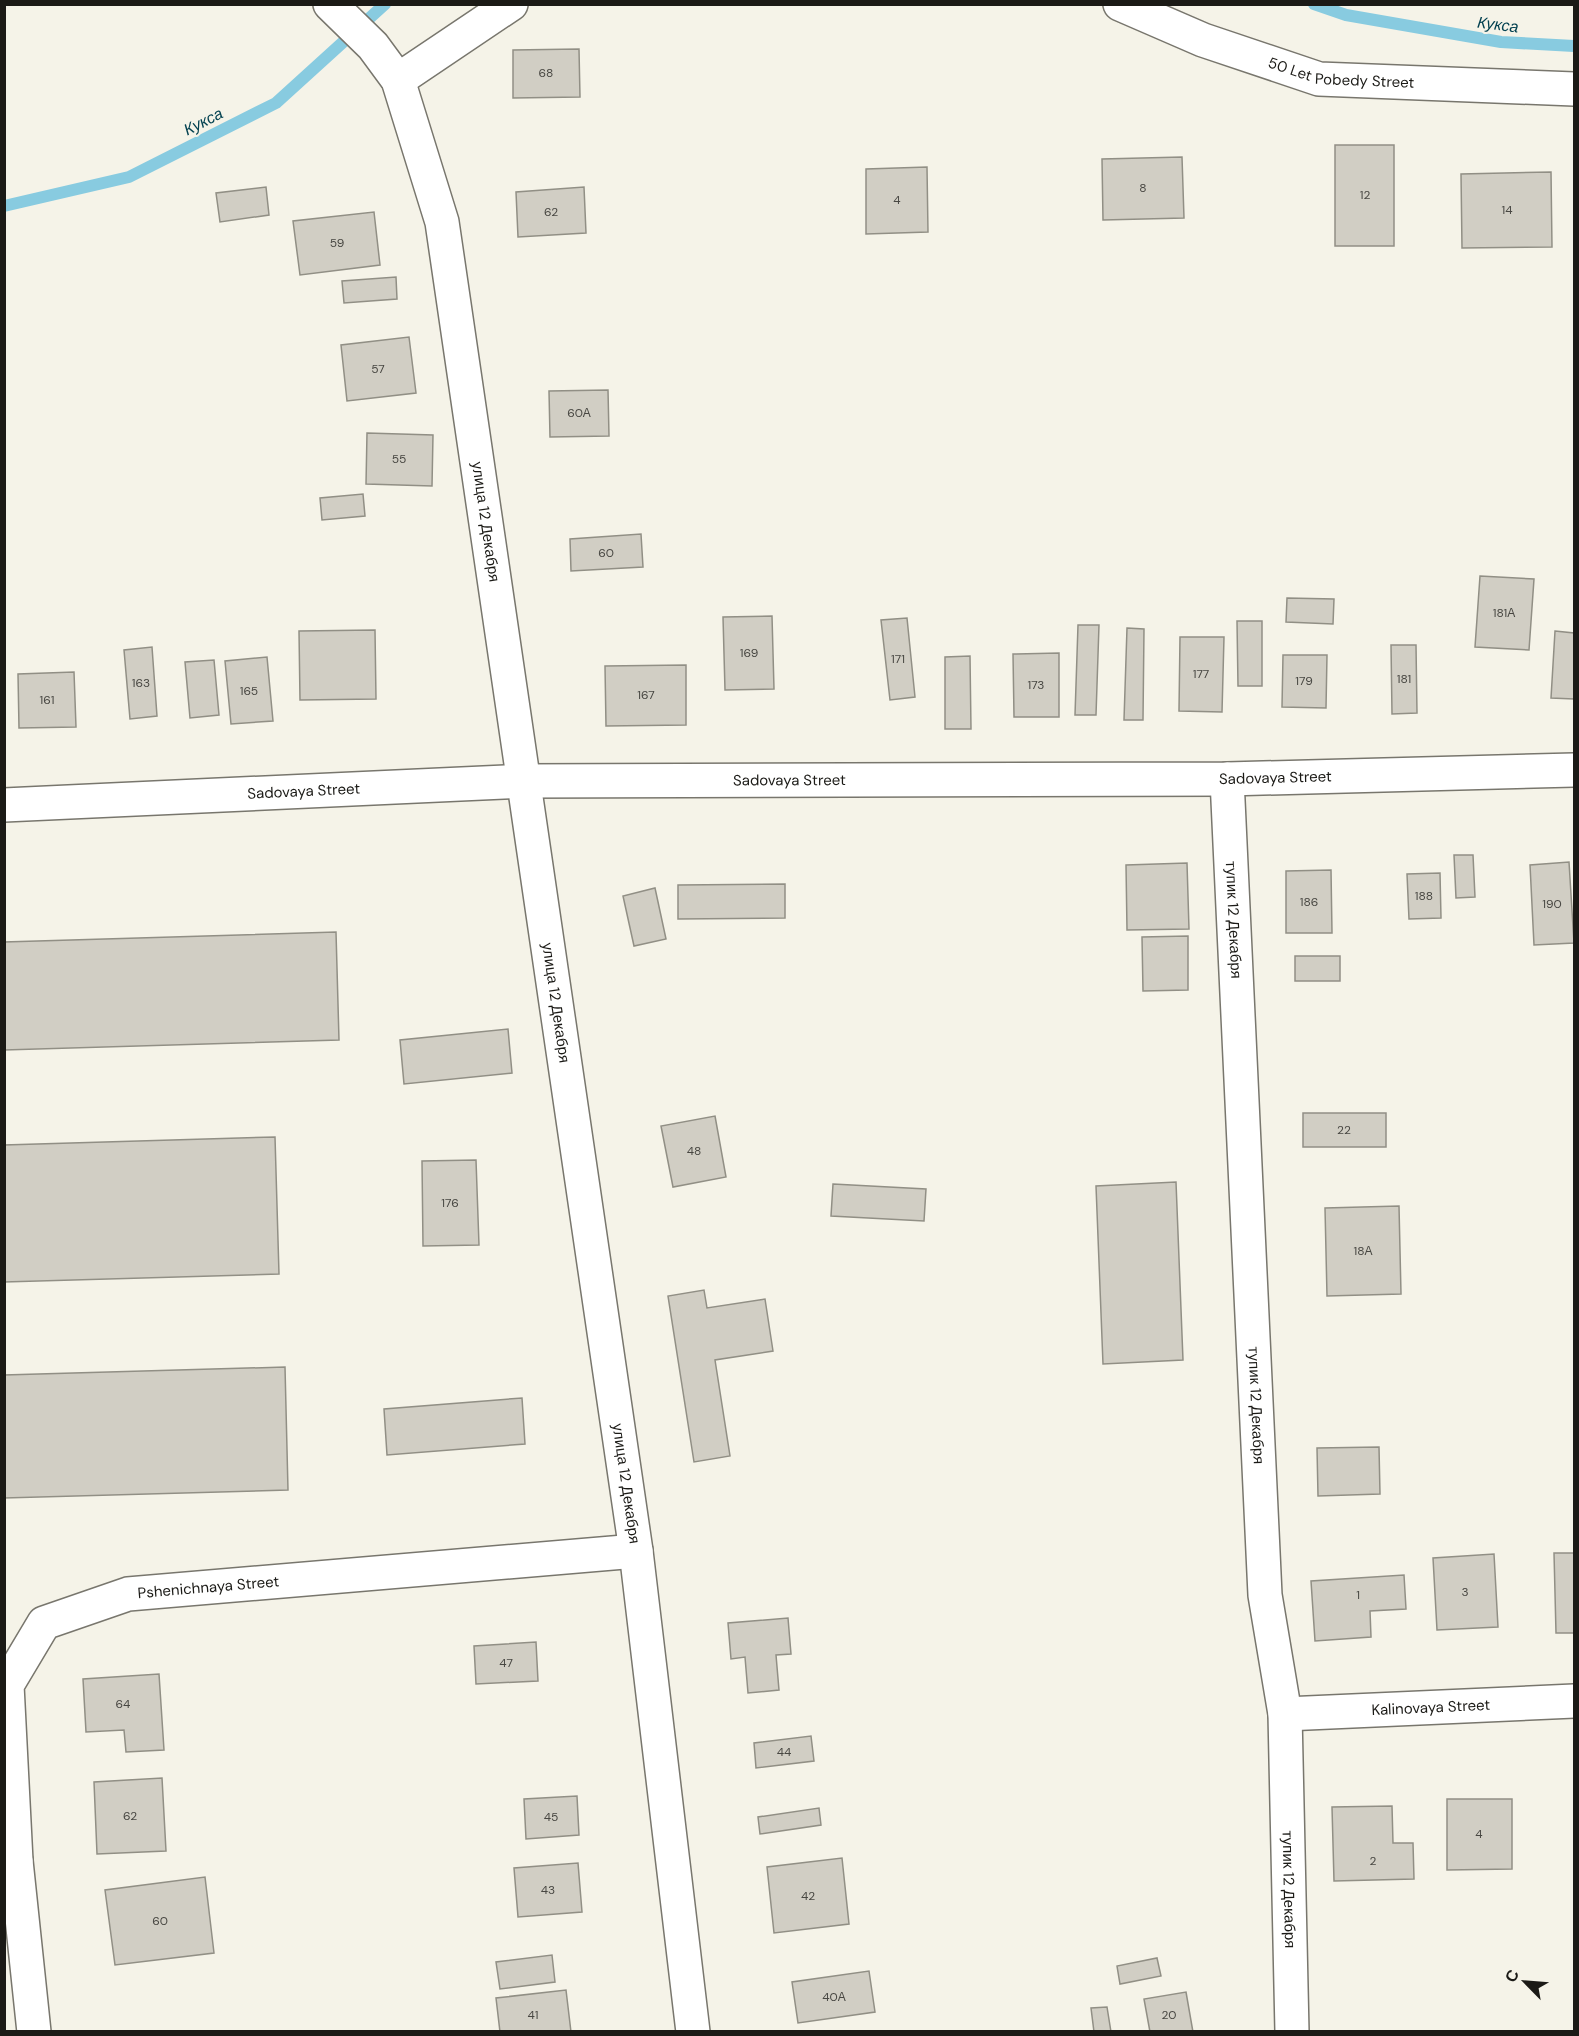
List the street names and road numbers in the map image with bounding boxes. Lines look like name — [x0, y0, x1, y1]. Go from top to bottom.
street label: 50 Let Pobedy Street — [1265, 53, 1415, 93]
street label: улица 12 Декабря — [467, 460, 504, 583]
street label: Sadovaya Street — [1219, 766, 1332, 789]
street label: Sadovaya Street — [733, 770, 846, 790]
street label: Sadovaya Street — [247, 779, 361, 804]
street label: тупик 12 Декабря — [1221, 861, 1246, 979]
street label: улица 12 Декабря — [537, 941, 575, 1064]
street label: тупик 12 Декабря — [1243, 1346, 1269, 1465]
street label: улица 12 Декабря — [608, 1422, 645, 1545]
street label: Pshenichnaya Street — [137, 1571, 280, 1603]
street label: Kalinovaya Street — [1371, 1695, 1491, 1720]
street label: тупик 12 Декабря — [1278, 1830, 1300, 1948]

